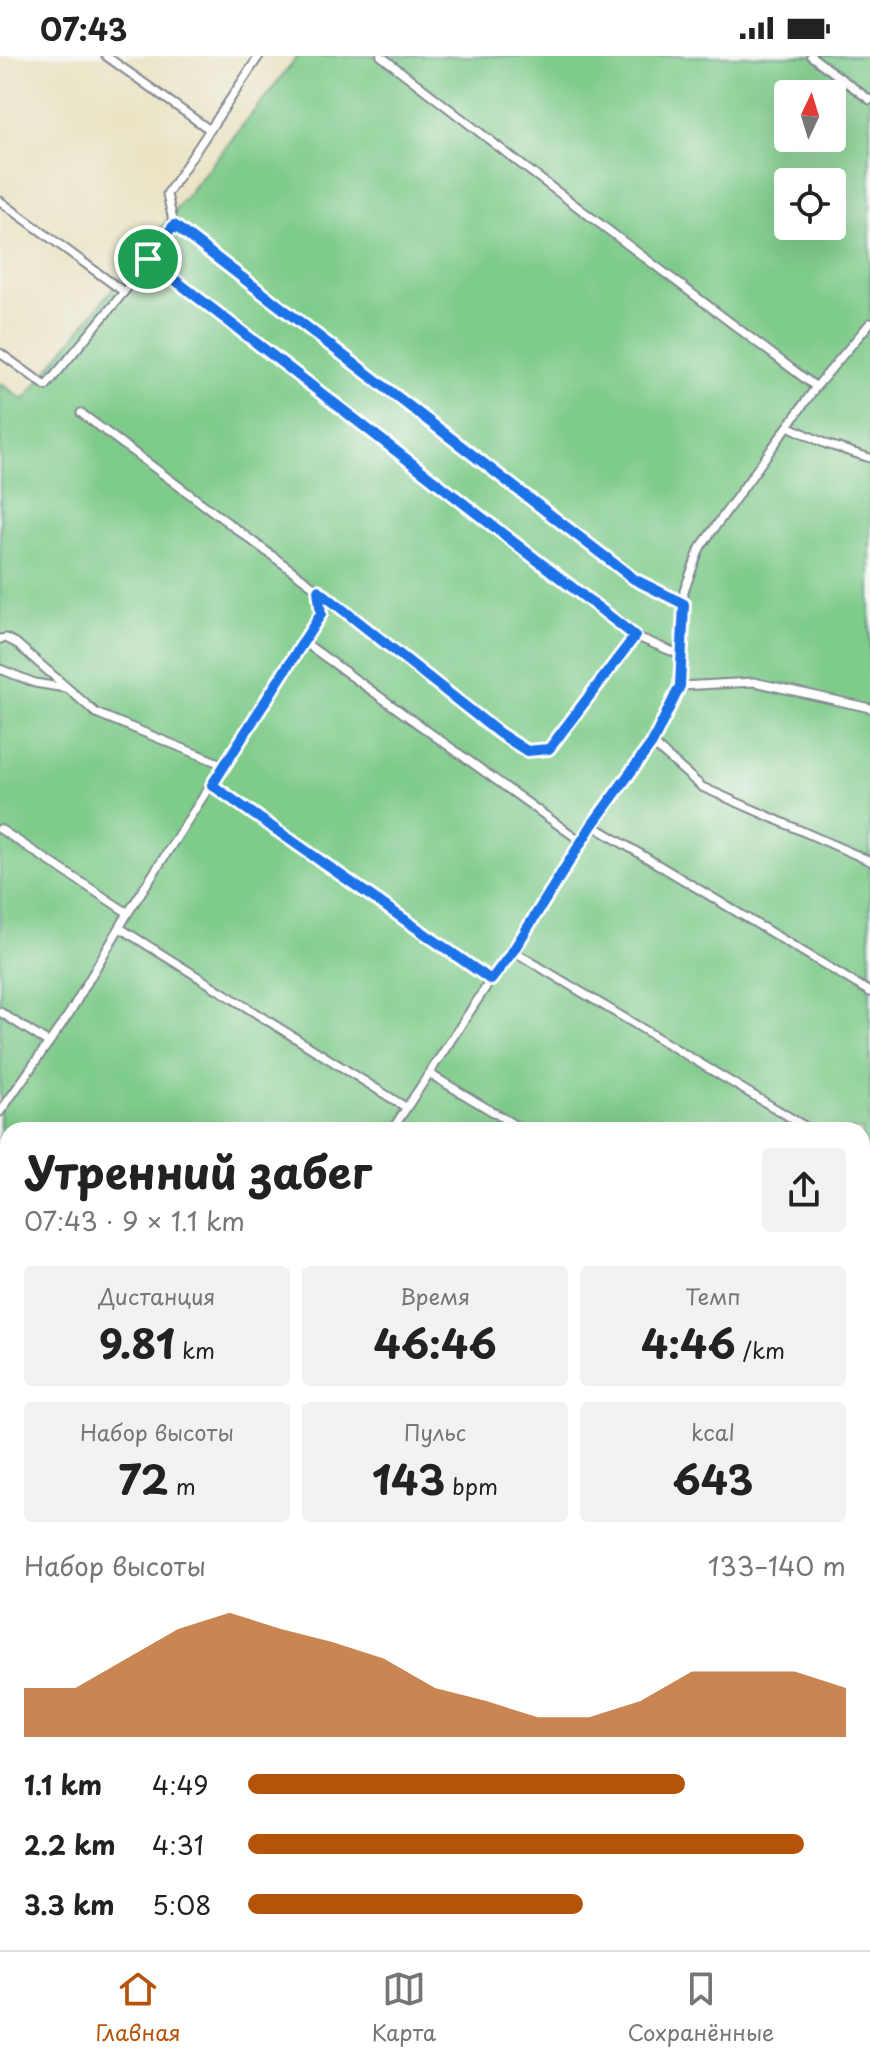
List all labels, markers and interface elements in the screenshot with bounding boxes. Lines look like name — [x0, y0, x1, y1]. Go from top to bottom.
text: 07:43 — [40, 6, 127, 51]
north arrow — [774, 80, 846, 152]
map controls — [774, 80, 846, 240]
button: locate — [774, 168, 846, 240]
pin — [114, 225, 182, 293]
icon: arrive — [126, 237, 170, 281]
text: Утренний забег — [24, 1138, 372, 1204]
button: share — [762, 1148, 846, 1232]
text: 07:43 · 9 × 1.1 km — [24, 1201, 245, 1240]
text: Дистанция — [99, 1279, 215, 1312]
text: Время — [400, 1279, 470, 1312]
text: Темп — [685, 1279, 741, 1312]
text: 9.81 — [99, 1312, 175, 1373]
text: 46:46 — [373, 1312, 497, 1373]
text: 4:46 — [641, 1312, 736, 1373]
text: km — [175, 1333, 215, 1366]
text: /km — [736, 1333, 785, 1366]
text: Набор высоты — [80, 1415, 234, 1448]
text: Пульс — [404, 1415, 466, 1448]
text: kcal — [691, 1415, 735, 1448]
text: 72 — [118, 1448, 169, 1509]
text: 143 — [372, 1448, 445, 1509]
text: 643 — [673, 1448, 753, 1509]
text: m — [169, 1469, 196, 1502]
text: bpm — [445, 1469, 498, 1502]
text: Набор высоты — [24, 1546, 206, 1585]
text: 133–140 m — [708, 1546, 846, 1585]
text: 1.1 km — [24, 1765, 102, 1804]
text: 4:49 — [152, 1765, 209, 1804]
text: 2.2 km — [24, 1825, 115, 1864]
text: 4:31 — [152, 1825, 204, 1864]
text: 3.3 km — [24, 1885, 115, 1924]
text: 5:08 — [152, 1885, 211, 1924]
tab: Главная — [96, 1967, 181, 2048]
tab: Карта — [372, 1967, 436, 2048]
tab: Сохранённые — [627, 1967, 774, 2048]

